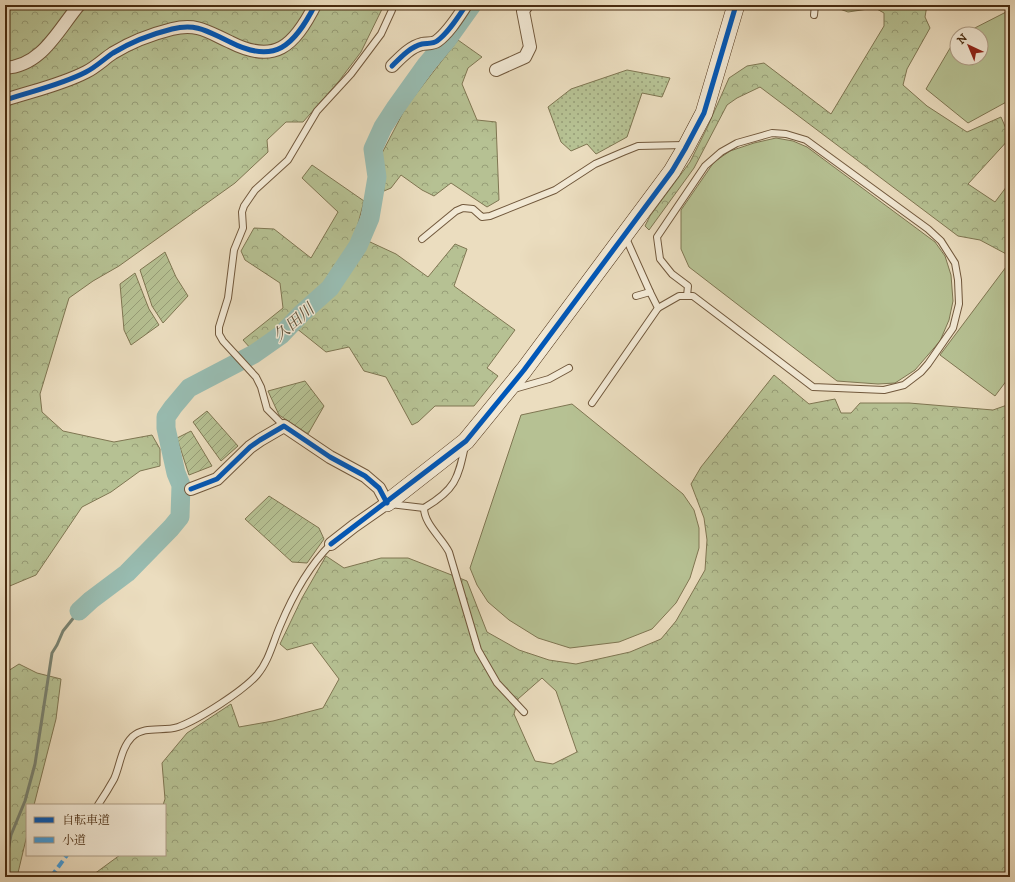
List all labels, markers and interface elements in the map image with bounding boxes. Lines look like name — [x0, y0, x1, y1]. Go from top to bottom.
north arrow — [949, 26, 989, 66]
text: N — [955, 31, 971, 48]
water label: 久田川 — [269, 298, 320, 346]
legend — [26, 804, 166, 856]
text: 自転車道 — [62, 813, 110, 828]
text: 小道 — [62, 833, 86, 848]

